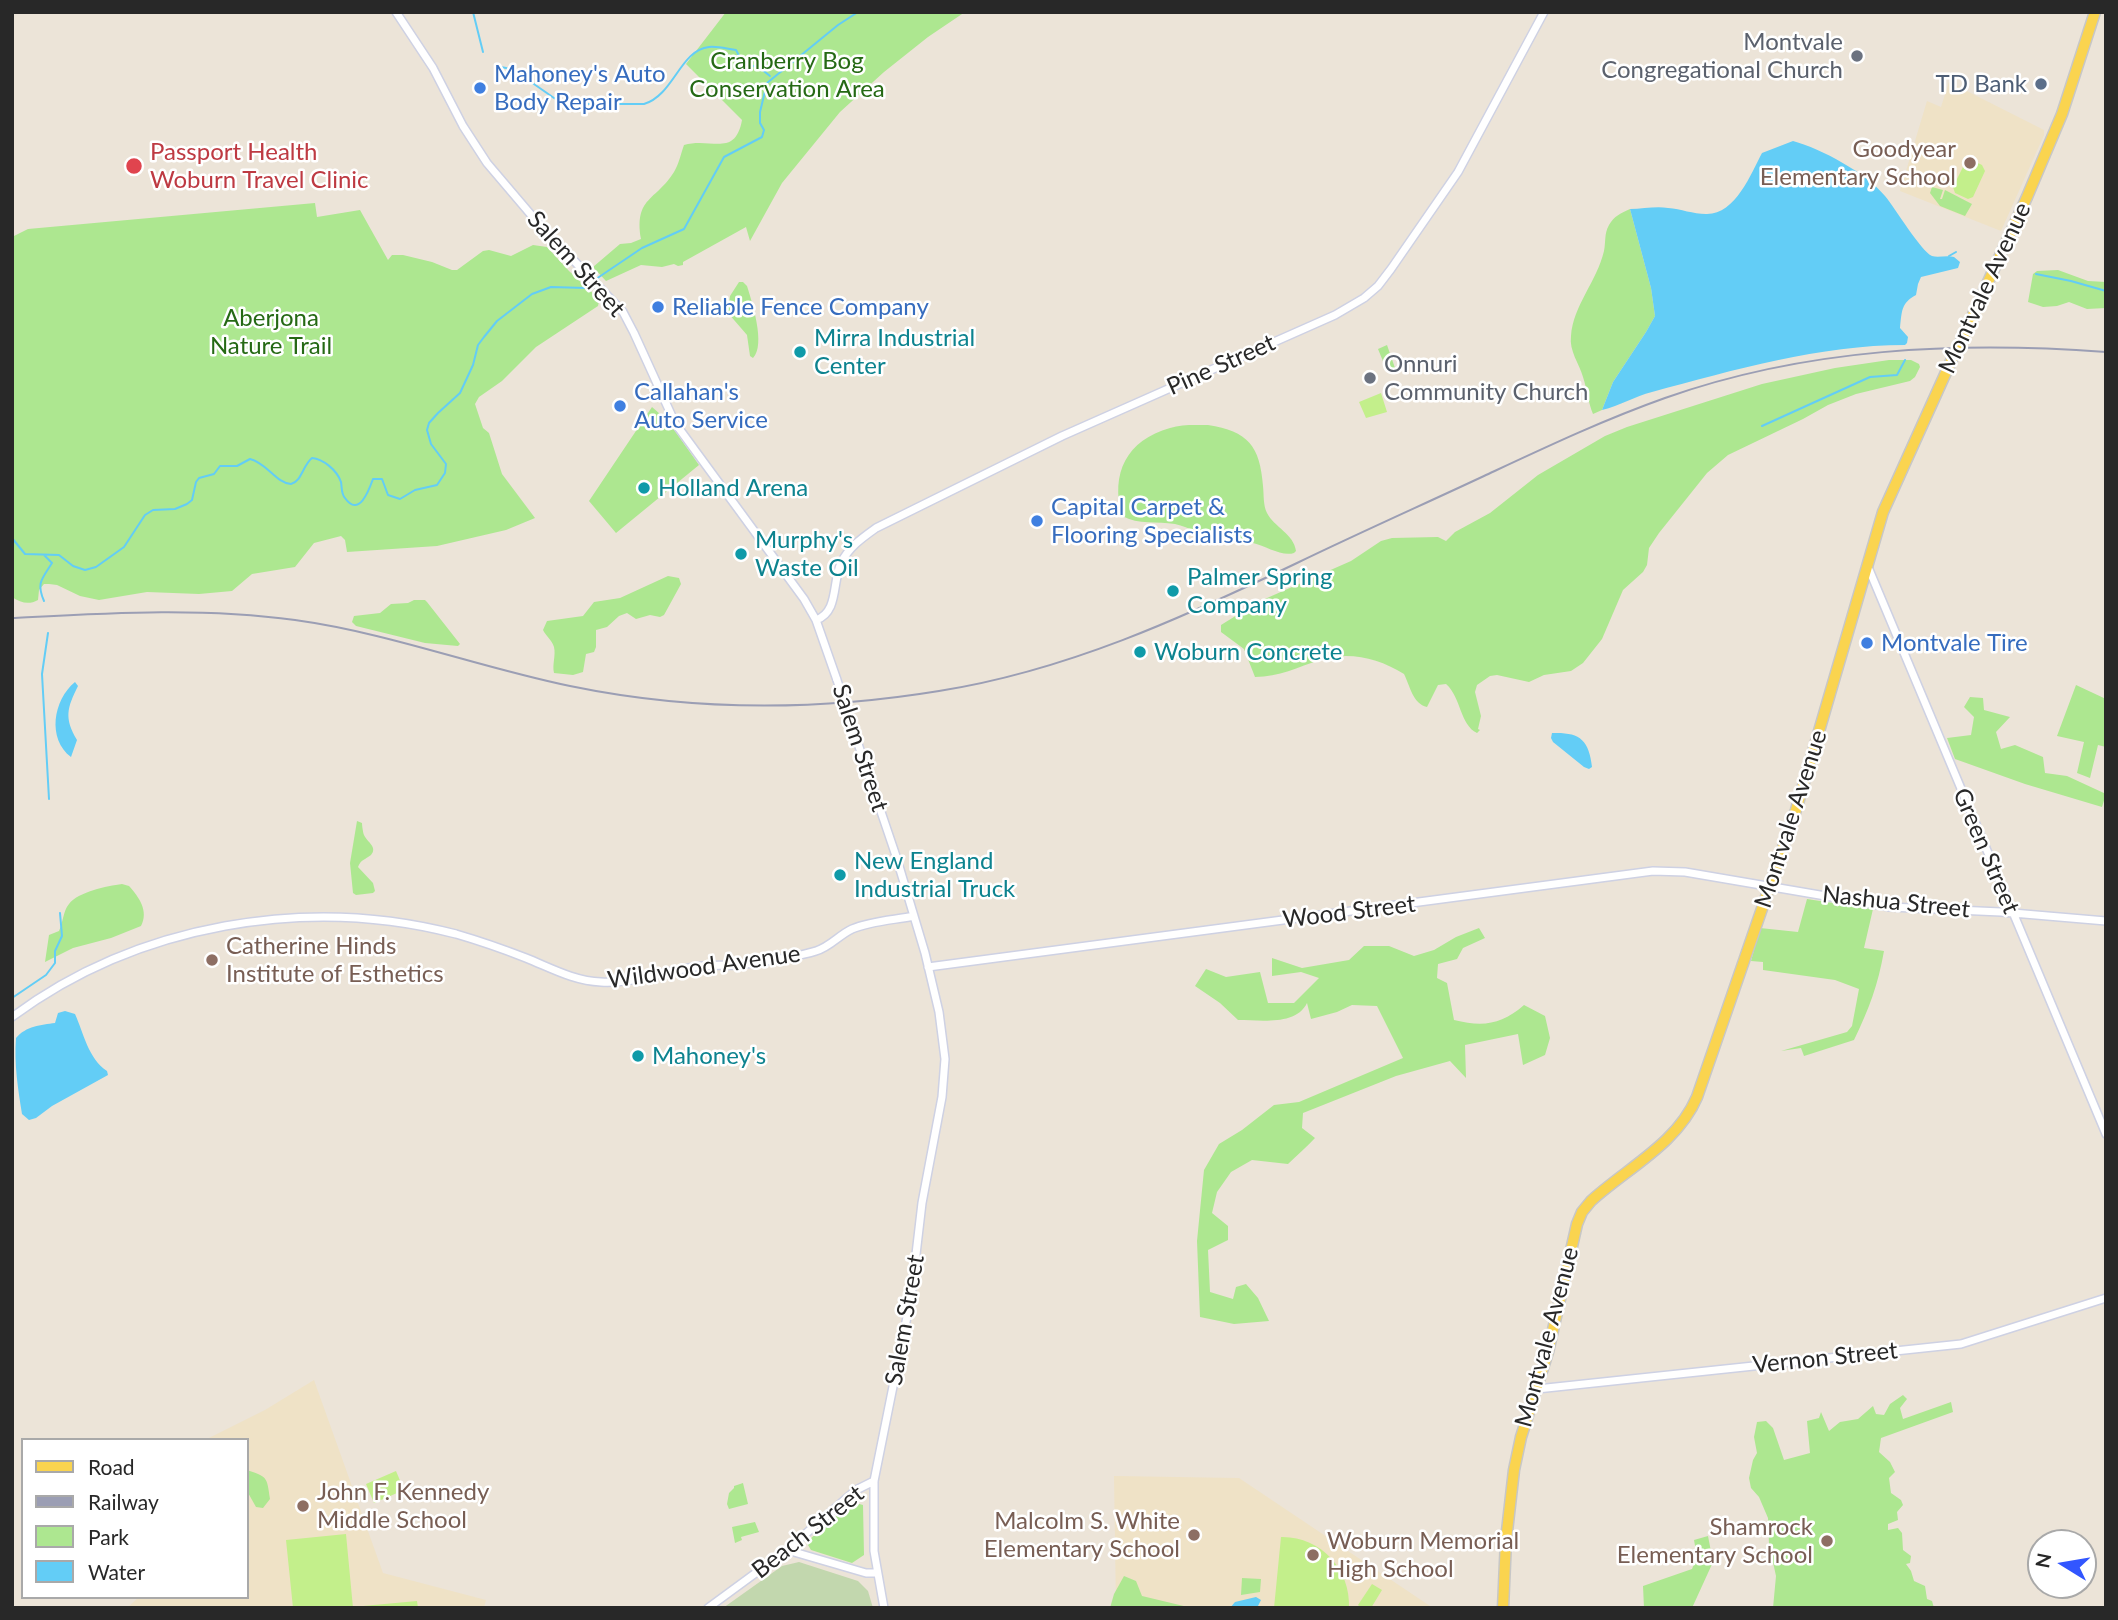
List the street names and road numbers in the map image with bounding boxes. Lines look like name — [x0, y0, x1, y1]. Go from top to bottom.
street label: Montvale Avenue — [1933, 198, 2037, 378]
street label: Salem Street — [521, 205, 631, 323]
street label: Pine Street — [1162, 328, 1280, 402]
street label: Salem Street — [826, 681, 894, 815]
street label: Montvale Avenue — [1749, 726, 1833, 912]
street label: Green Street — [1947, 784, 2025, 918]
street label: Nashua Street — [1821, 880, 1971, 924]
street label: Wood Street — [1281, 890, 1417, 934]
street label: Wildwood Avenue — [606, 939, 802, 995]
street label: Montvale Avenue — [1509, 1244, 1585, 1430]
street label: Salem Street — [879, 1252, 931, 1388]
street label: Vernon Street — [1751, 1336, 1899, 1380]
street label: Beach Street — [746, 1479, 870, 1585]

